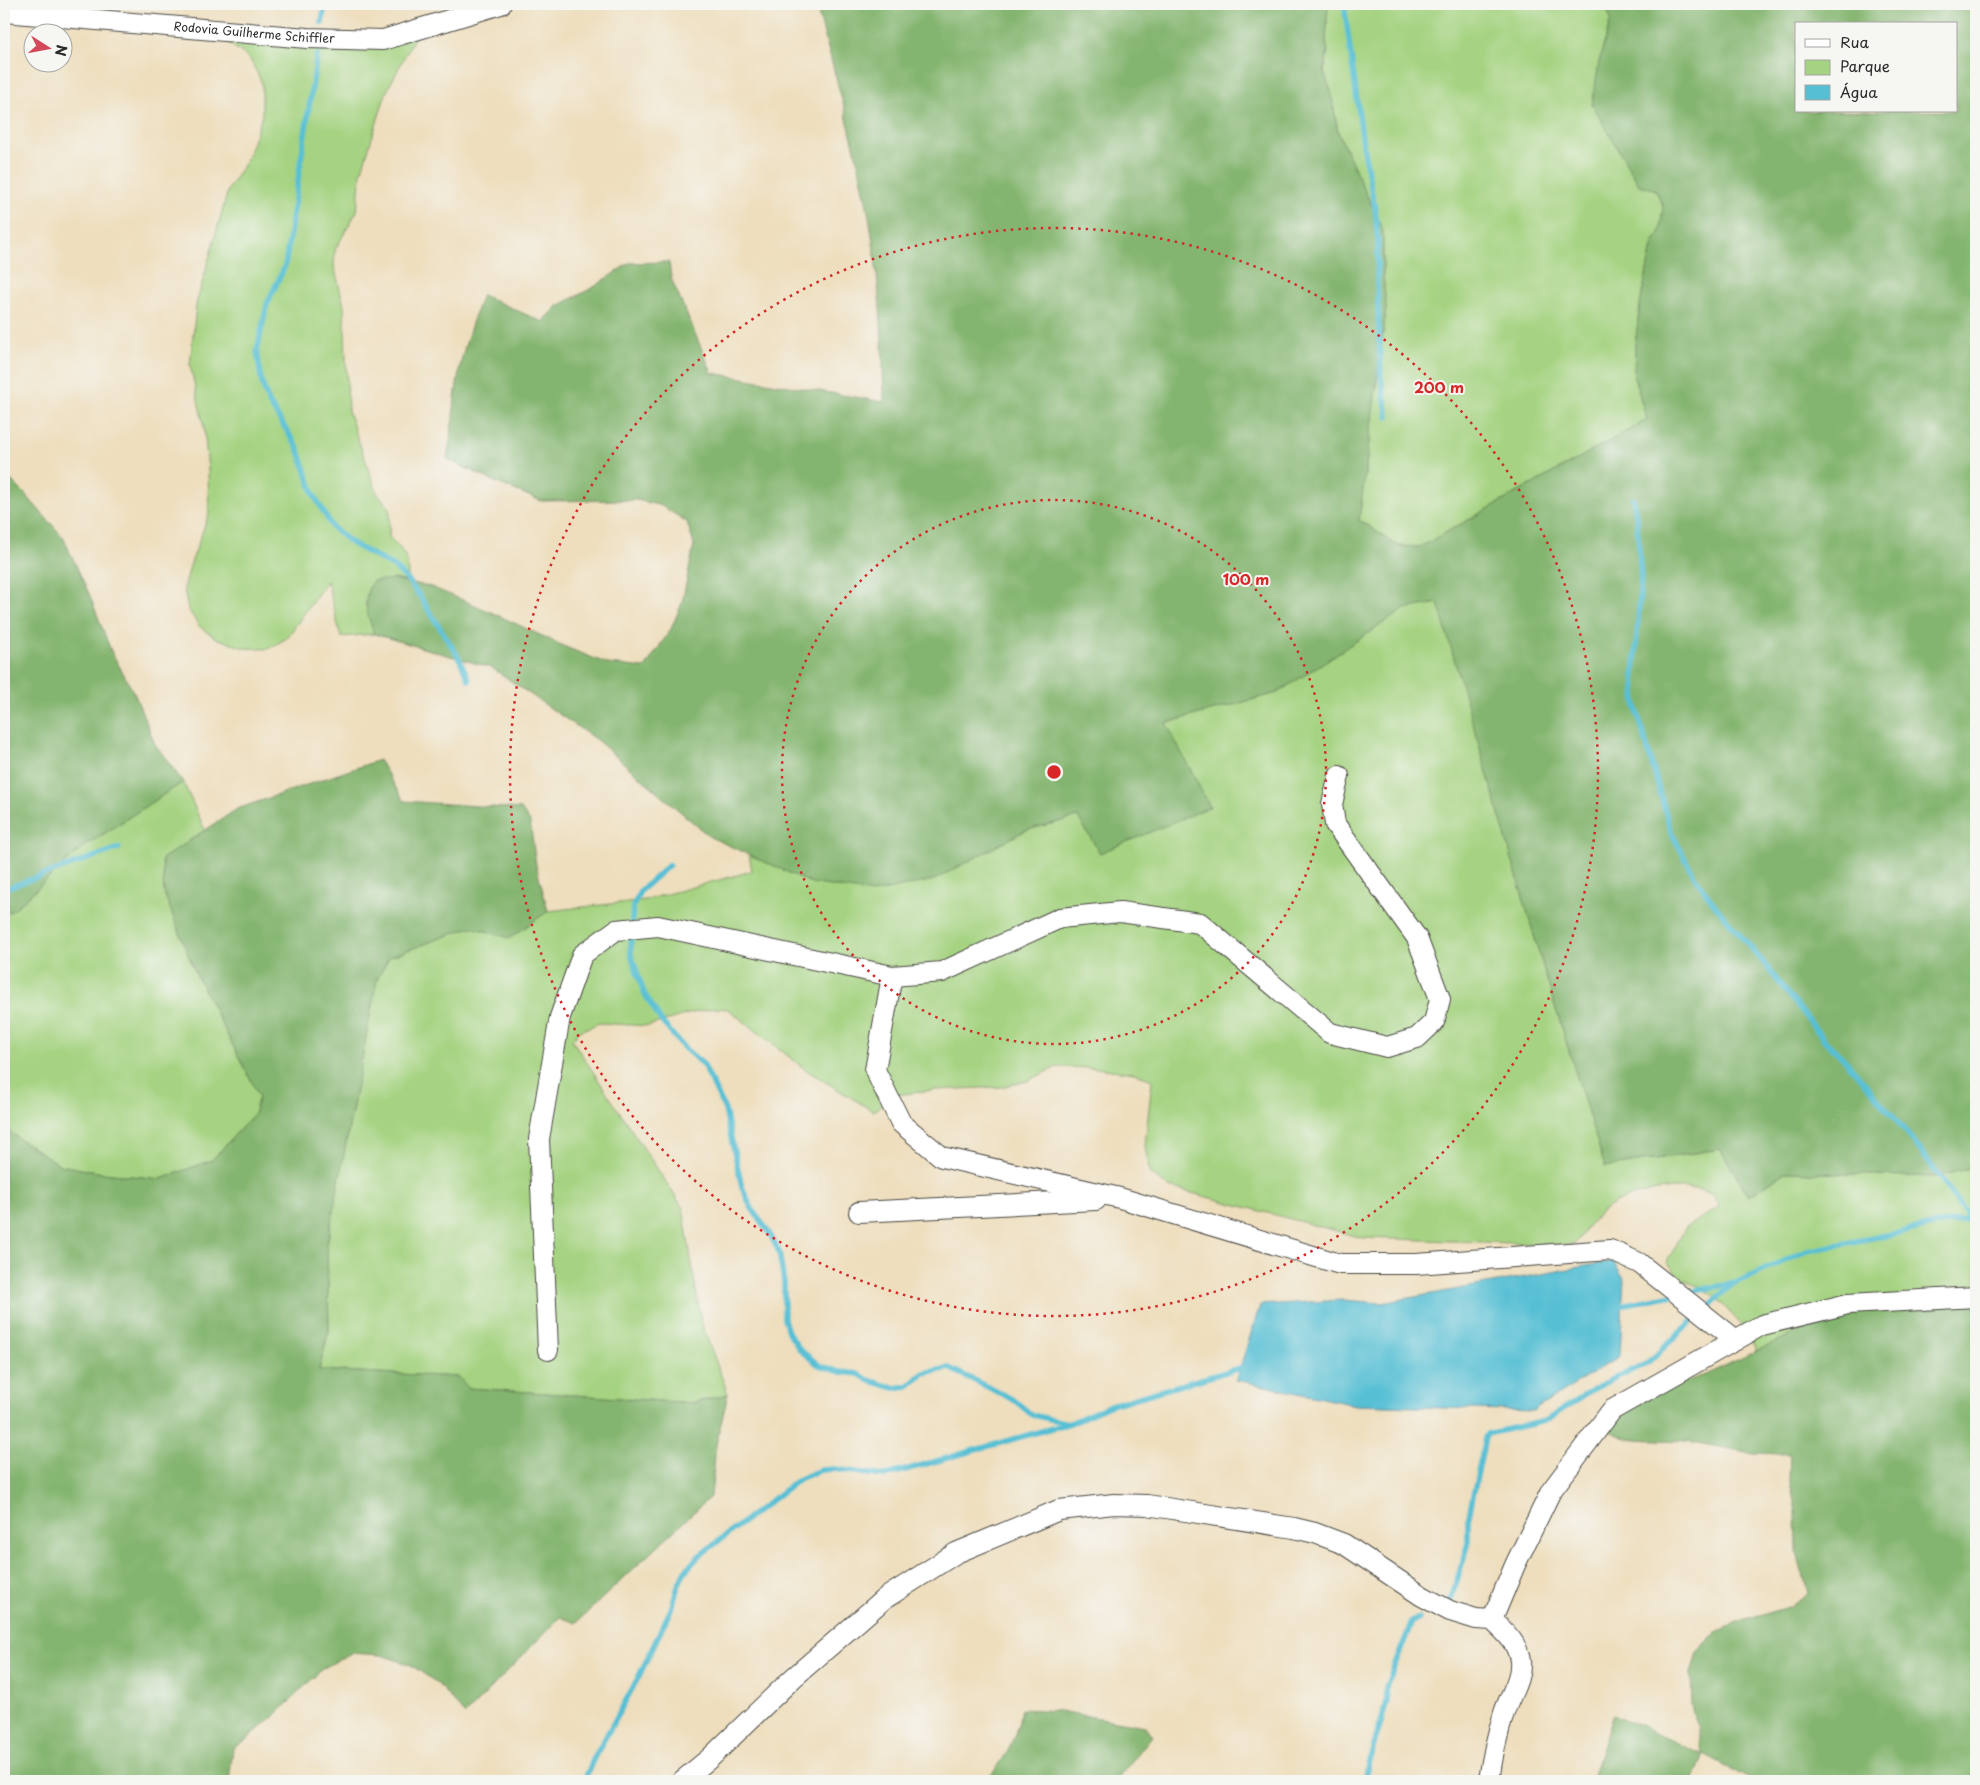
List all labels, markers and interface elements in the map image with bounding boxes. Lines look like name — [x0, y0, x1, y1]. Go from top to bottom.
street label: Rodovia Guilherme Schiffler — [173, 17, 335, 47]
north arrow — [22, 22, 72, 72]
legend — [1795, 22, 1958, 112]
text: Rua — [1840, 30, 1869, 53]
text: N — [50, 43, 73, 58]
text: Parque — [1840, 54, 1890, 77]
text: Água — [1840, 80, 1878, 103]
text: 200 m — [1414, 375, 1464, 398]
text: 100 m — [1223, 567, 1269, 590]
centre of rings — [1045, 763, 1063, 781]

